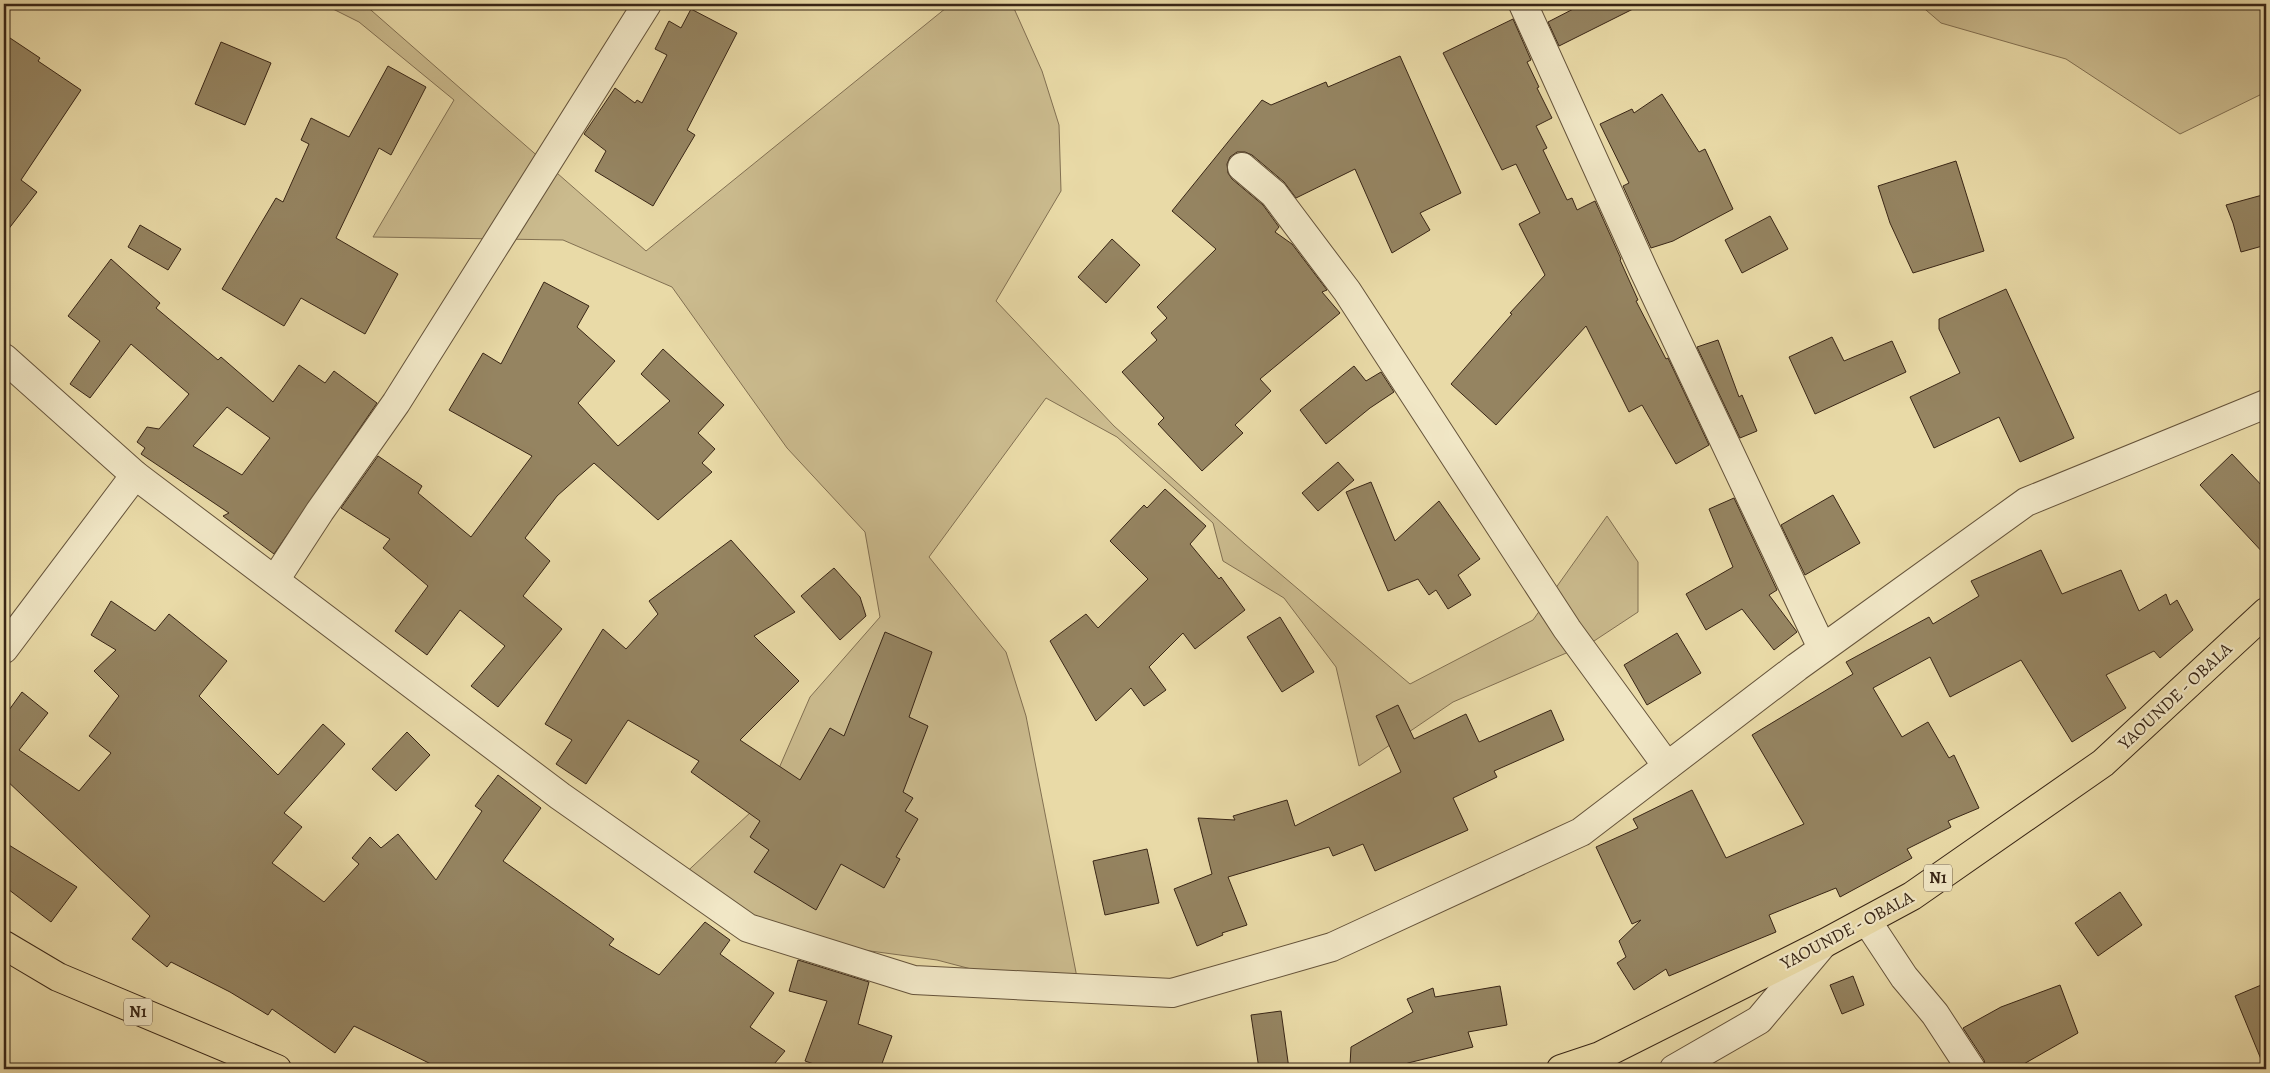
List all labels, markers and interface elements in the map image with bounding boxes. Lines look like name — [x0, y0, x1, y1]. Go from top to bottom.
street label: YAOUNDE - OBALA — [2112, 637, 2237, 756]
road number: N1 — [1924, 864, 1952, 891]
street label: YAOUNDE - OBALA — [1775, 885, 1918, 976]
road number: N1 — [124, 999, 152, 1026]

